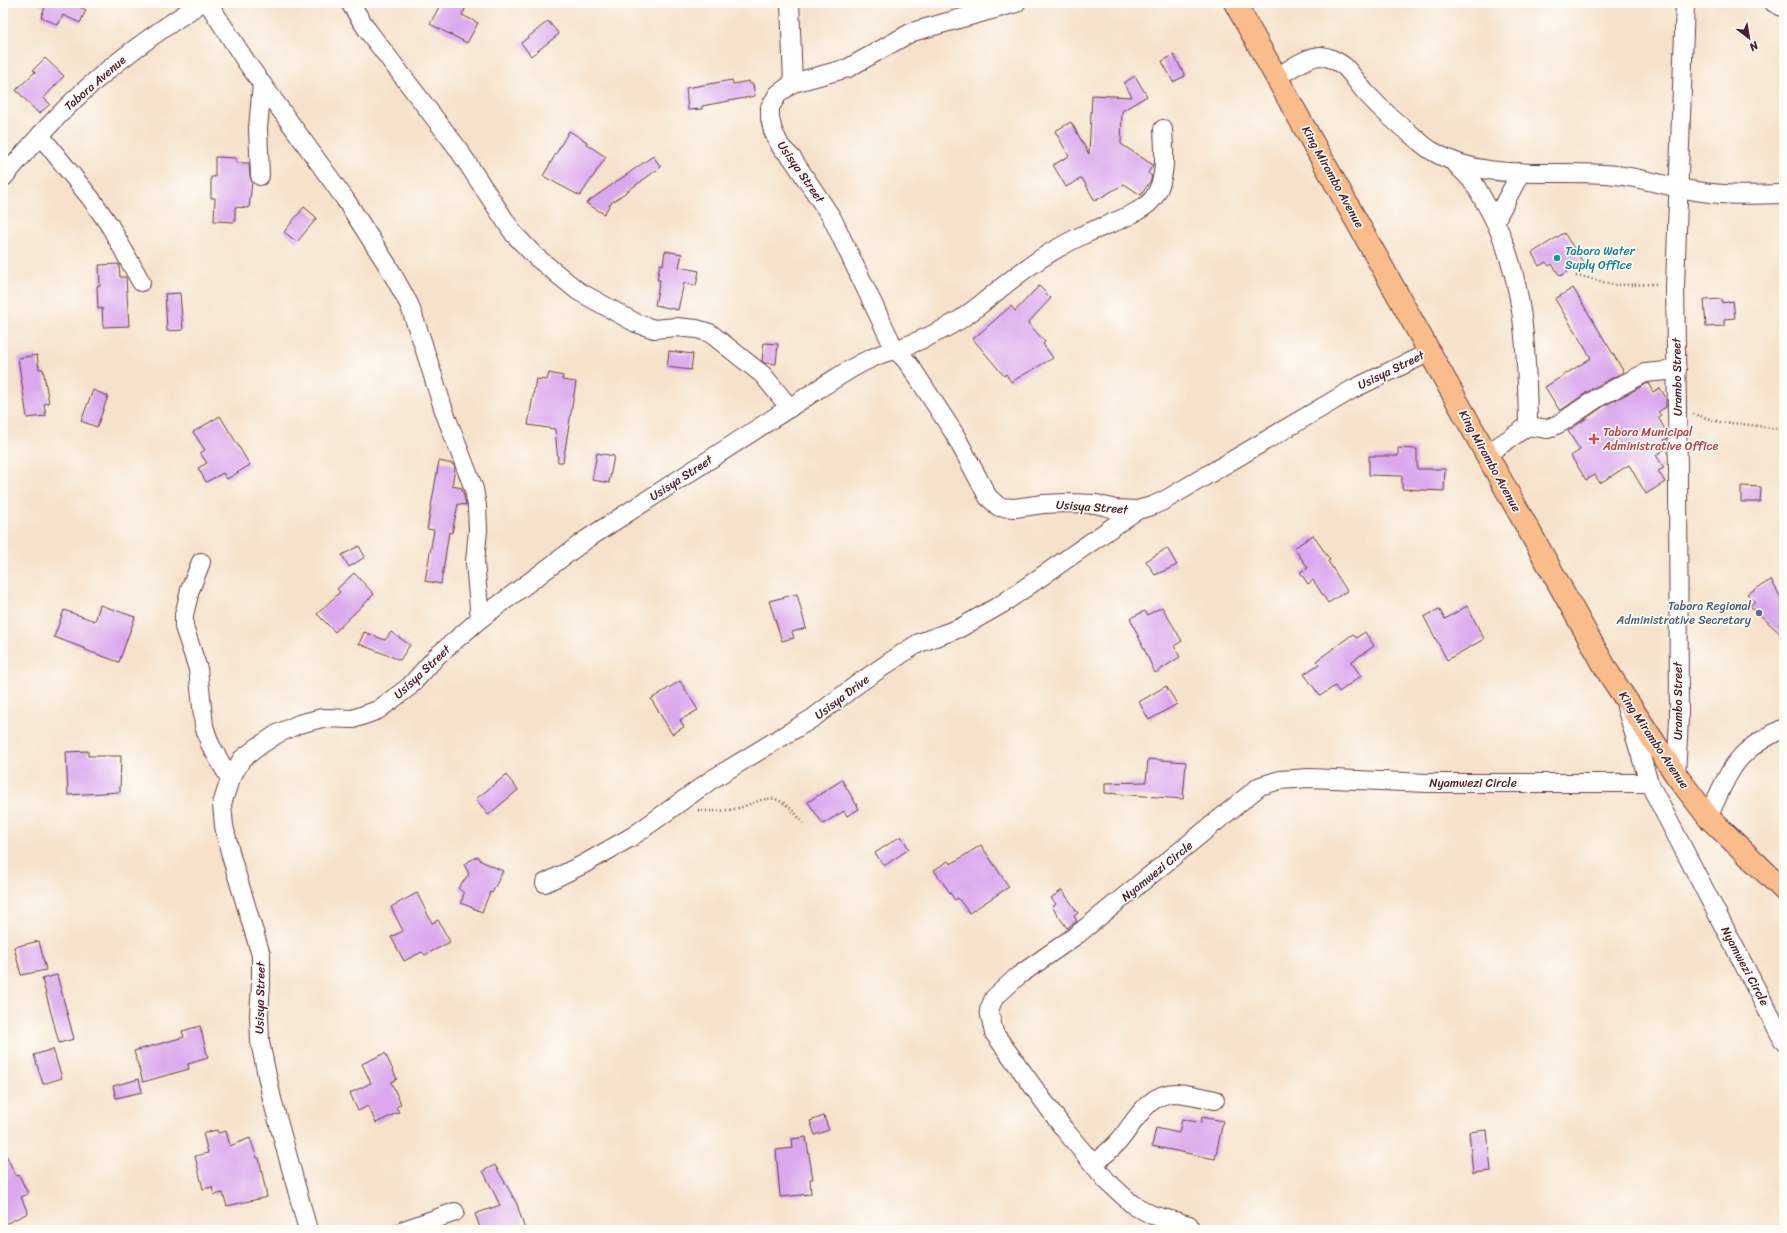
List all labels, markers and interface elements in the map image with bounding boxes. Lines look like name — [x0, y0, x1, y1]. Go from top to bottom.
north arrow — [1729, 18, 1769, 58]
text: N — [1745, 36, 1763, 56]
street label: Tabora Avenue — [59, 49, 131, 116]
street label: King Mirambo Avenue — [1296, 122, 1370, 232]
street label: Usisya Street — [771, 136, 831, 209]
place label: Tabora Water Suply Office — [1565, 240, 1636, 276]
marker: Tabora Water Suply Office — [1552, 253, 1562, 263]
street label: Urambo Street — [1665, 337, 1689, 416]
street label: Usisya Street — [1354, 344, 1429, 396]
street label: King Mirambo Avenue — [1453, 406, 1527, 516]
place label: Tabora Municipal Administrative Office — [1602, 421, 1718, 457]
marker: Tabora Municipal Administrative Office — [1588, 433, 1600, 445]
street label: Usisya Street — [645, 449, 718, 507]
street label: Usisya Street — [1055, 494, 1130, 521]
place label: Tabora Regional Administrative Secretary — [1616, 595, 1752, 631]
marker: Tabora Regional Administrative Secretary — [1754, 608, 1764, 618]
street label: Usisya Street — [388, 639, 457, 705]
street label: Urambo Street — [1667, 661, 1689, 740]
street label: Usisya Drive — [810, 669, 874, 725]
street label: King Mirambo Avenue — [1613, 686, 1695, 794]
street label: Nyamwezi Circle — [1429, 772, 1517, 794]
street label: Nyamwezi Circle — [1116, 835, 1198, 907]
street label: Nyamwezi Circle — [1715, 922, 1775, 1010]
street label: Usisya Street — [248, 961, 272, 1034]

